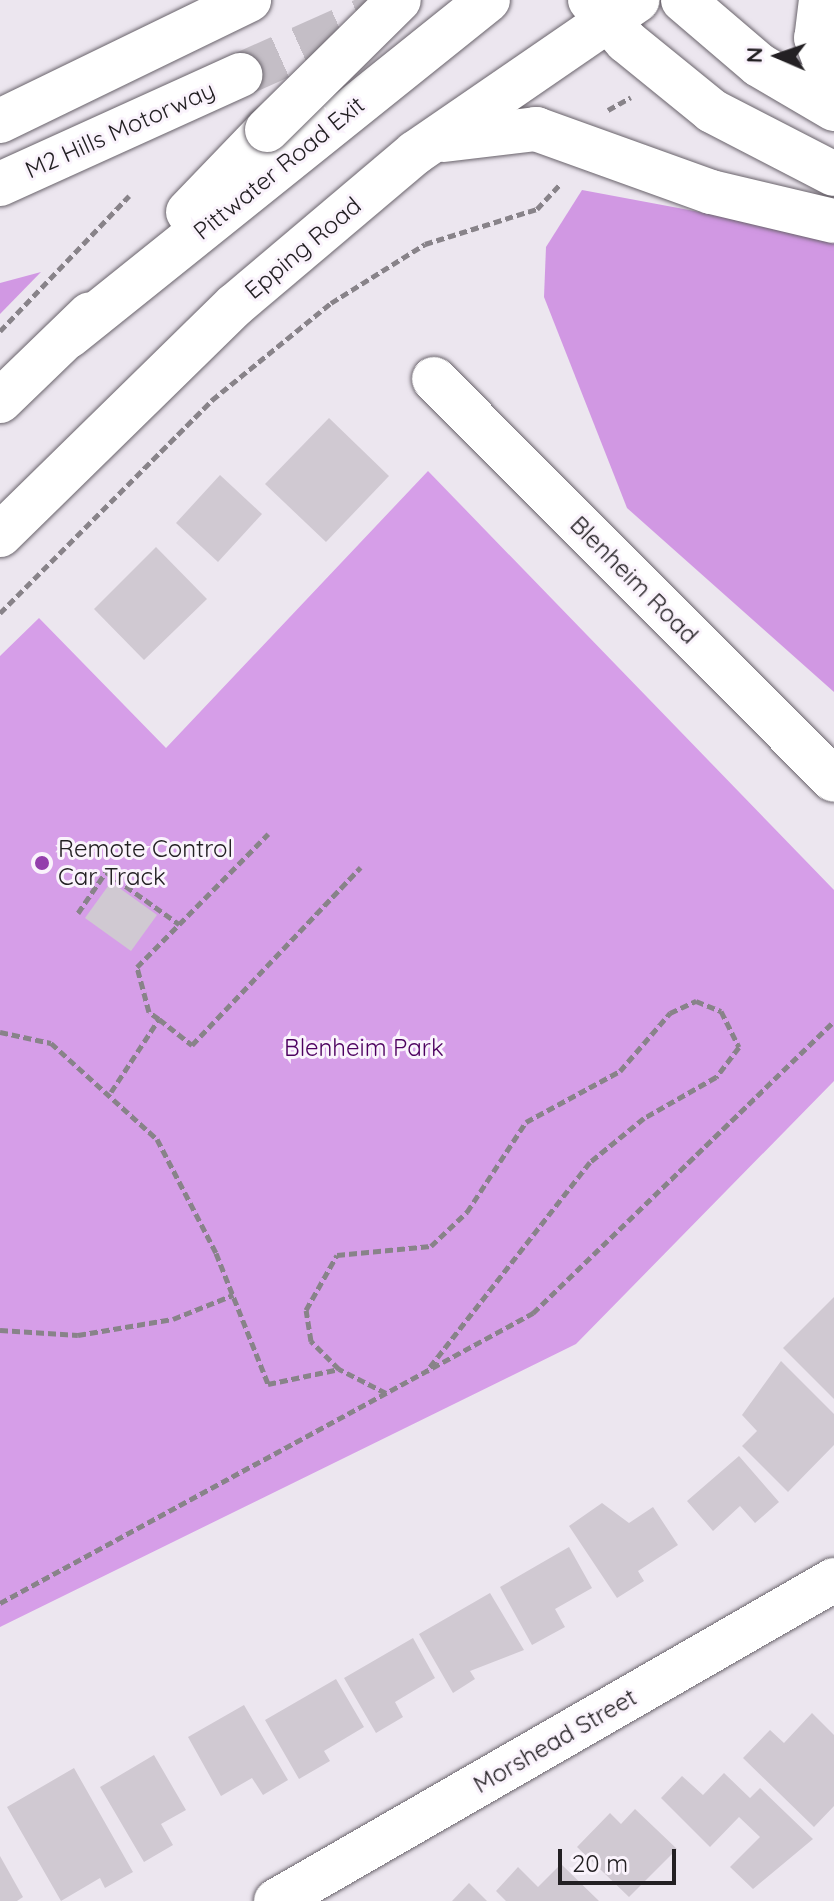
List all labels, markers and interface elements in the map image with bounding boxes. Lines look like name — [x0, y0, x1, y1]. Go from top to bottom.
north arrow — [738, 16, 818, 96]
text: N — [740, 47, 768, 64]
street label: M2 Hills Motorway — [21, 75, 219, 185]
street label: Pittwater Road Exit — [188, 90, 370, 246]
street label: Epping Road — [239, 191, 367, 305]
street label: Blenheim Road — [564, 510, 704, 650]
place label: Remote Control Car Track — [58, 835, 233, 891]
marker: Remote Control Car Track — [33, 854, 51, 872]
park label: Blenheim Park — [284, 1034, 444, 1062]
street label: Morshead Street — [468, 1683, 642, 1799]
scale bar — [562, 1833, 680, 1883]
text: 20 m — [572, 1848, 628, 1878]

